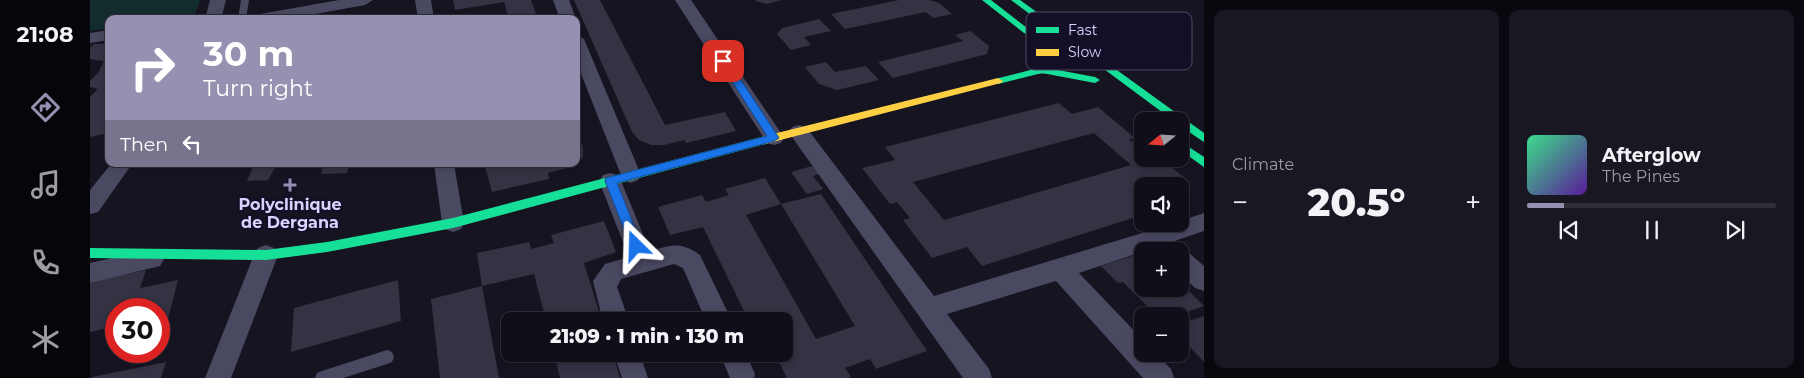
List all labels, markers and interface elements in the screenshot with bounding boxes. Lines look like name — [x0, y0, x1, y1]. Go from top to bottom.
legend — [1026, 12, 1192, 70]
text: 21:08 — [17, 21, 73, 48]
text: Fast — [1068, 21, 1098, 39]
text: 30 m — [203, 32, 294, 75]
icon: right — [120, 35, 185, 100]
pin — [702, 40, 744, 82]
text: Slow — [1068, 43, 1102, 61]
icon: arrive — [709, 47, 737, 75]
text: Turn right — [203, 75, 313, 102]
icon: directions — [28, 90, 63, 125]
north arrow — [1134, 112, 1189, 168]
map controls — [1134, 112, 1189, 362]
icon: left — [178, 130, 206, 158]
text: Then — [120, 133, 168, 156]
text: Afterglow — [1602, 144, 1701, 167]
text: Climate — [1232, 155, 1294, 174]
icon: music — [28, 167, 63, 202]
text: The Pines — [1602, 167, 1680, 186]
button: sound — [1134, 177, 1189, 232]
marker: Polyclinique de Dergana — [283, 178, 297, 192]
text: 20.5° — [1308, 179, 1405, 226]
text: − — [1232, 185, 1248, 219]
text: + — [1465, 185, 1481, 219]
place label: Polyclinique de Dergana — [238, 195, 342, 232]
icon: previous — [1555, 216, 1583, 244]
icon: pause — [1638, 216, 1666, 244]
icon: next — [1721, 216, 1749, 244]
position arrow — [609, 219, 661, 271]
button: + — [1134, 242, 1189, 297]
icon: phone — [28, 245, 63, 280]
speed limit sign: 30 — [105, 298, 170, 363]
button: − — [1134, 307, 1189, 362]
icon: climate — [28, 322, 63, 357]
text: 21:09 · 1 min · 130 m — [550, 325, 744, 348]

